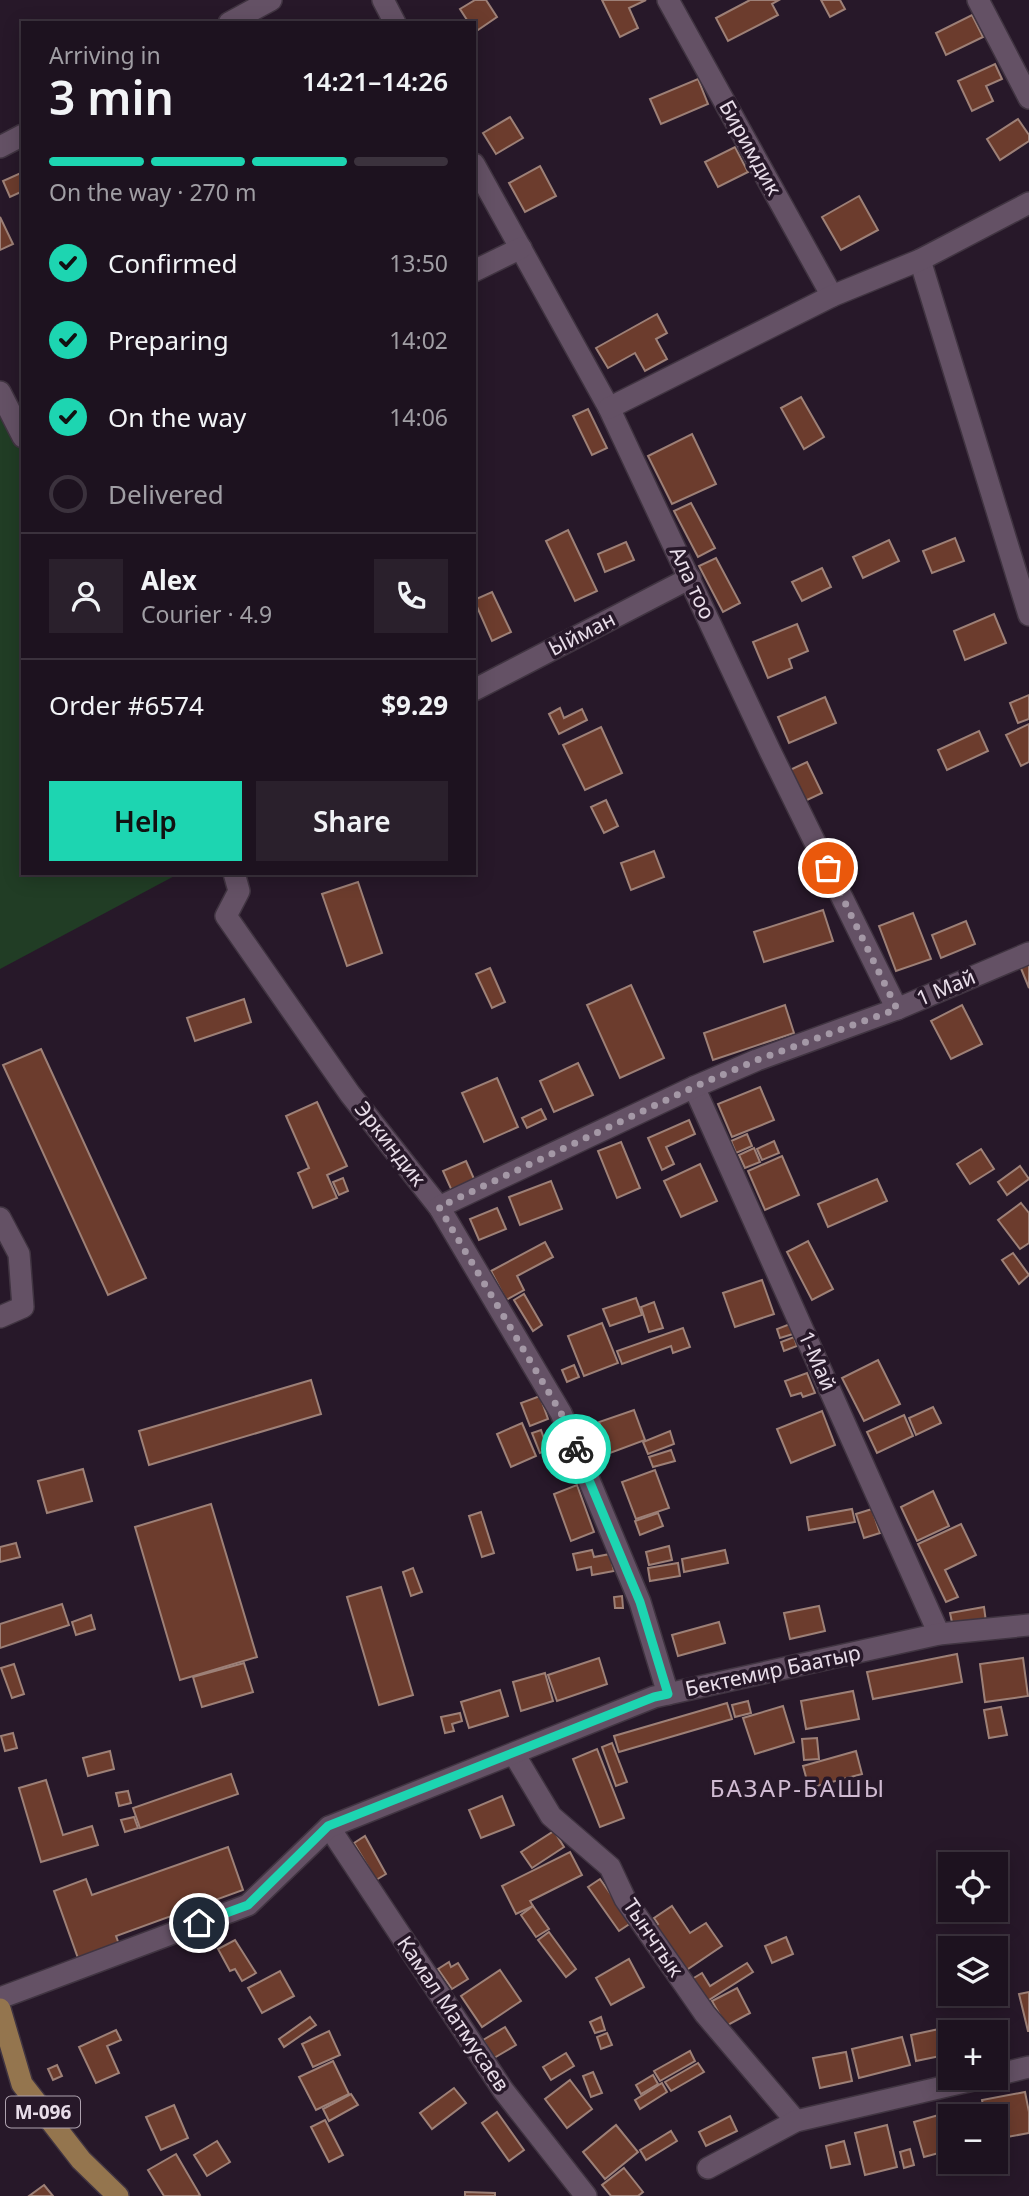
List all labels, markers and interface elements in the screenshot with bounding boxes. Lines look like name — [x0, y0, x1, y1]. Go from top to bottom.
text: Arriving in — [49, 39, 161, 71]
text: 14:21–14:26 — [302, 63, 448, 99]
text: 3 min — [49, 66, 174, 128]
street label: Биримдик — [713, 95, 789, 200]
text: On the way · 270 m — [49, 176, 256, 208]
icon: check — [49, 244, 87, 282]
text: Confirmed — [108, 245, 238, 281]
text: 13:50 — [389, 247, 448, 279]
icon: check — [49, 321, 87, 359]
text: Preparing — [108, 322, 229, 358]
text: 14:02 — [389, 324, 448, 356]
icon: check — [49, 398, 87, 436]
text: On the way — [108, 399, 246, 435]
text: 14:06 — [389, 401, 448, 433]
text: Delivered — [108, 476, 224, 512]
street label: Ала тоо — [664, 542, 722, 624]
button: person — [49, 559, 123, 633]
button: phone — [374, 559, 448, 633]
text: Alex — [141, 562, 197, 598]
text: Courier · 4.9 — [141, 598, 272, 630]
street label: Ыйман — [543, 604, 620, 662]
text: Order #6574 — [49, 687, 204, 723]
text: $9.29 — [381, 687, 448, 723]
button: Help — [49, 781, 242, 861]
button: Share — [256, 781, 448, 861]
pin — [798, 838, 858, 898]
icon: bag — [809, 849, 847, 887]
street label: 1 Май — [912, 962, 979, 1012]
street label: Эркиндик — [349, 1095, 433, 1192]
street label: 1-Май — [792, 1326, 843, 1395]
courier — [541, 1414, 611, 1484]
icon: bike — [557, 1430, 595, 1468]
street label: Бектемир Баатыр — [683, 1638, 863, 1702]
district label: БАЗАР-БАШЫ — [710, 1771, 886, 1804]
map controls — [938, 1852, 1008, 2174]
button: locate — [938, 1852, 1008, 1922]
pin — [169, 1893, 229, 1953]
street label: Тынчтык — [617, 1893, 690, 1982]
icon: home — [180, 1904, 218, 1942]
street label: Камал Матмусаев — [391, 1930, 516, 2097]
button: layers — [938, 1936, 1008, 2006]
button: + — [938, 2020, 1008, 2090]
road number: М-096 — [6, 2096, 80, 2128]
button: − — [938, 2104, 1008, 2174]

